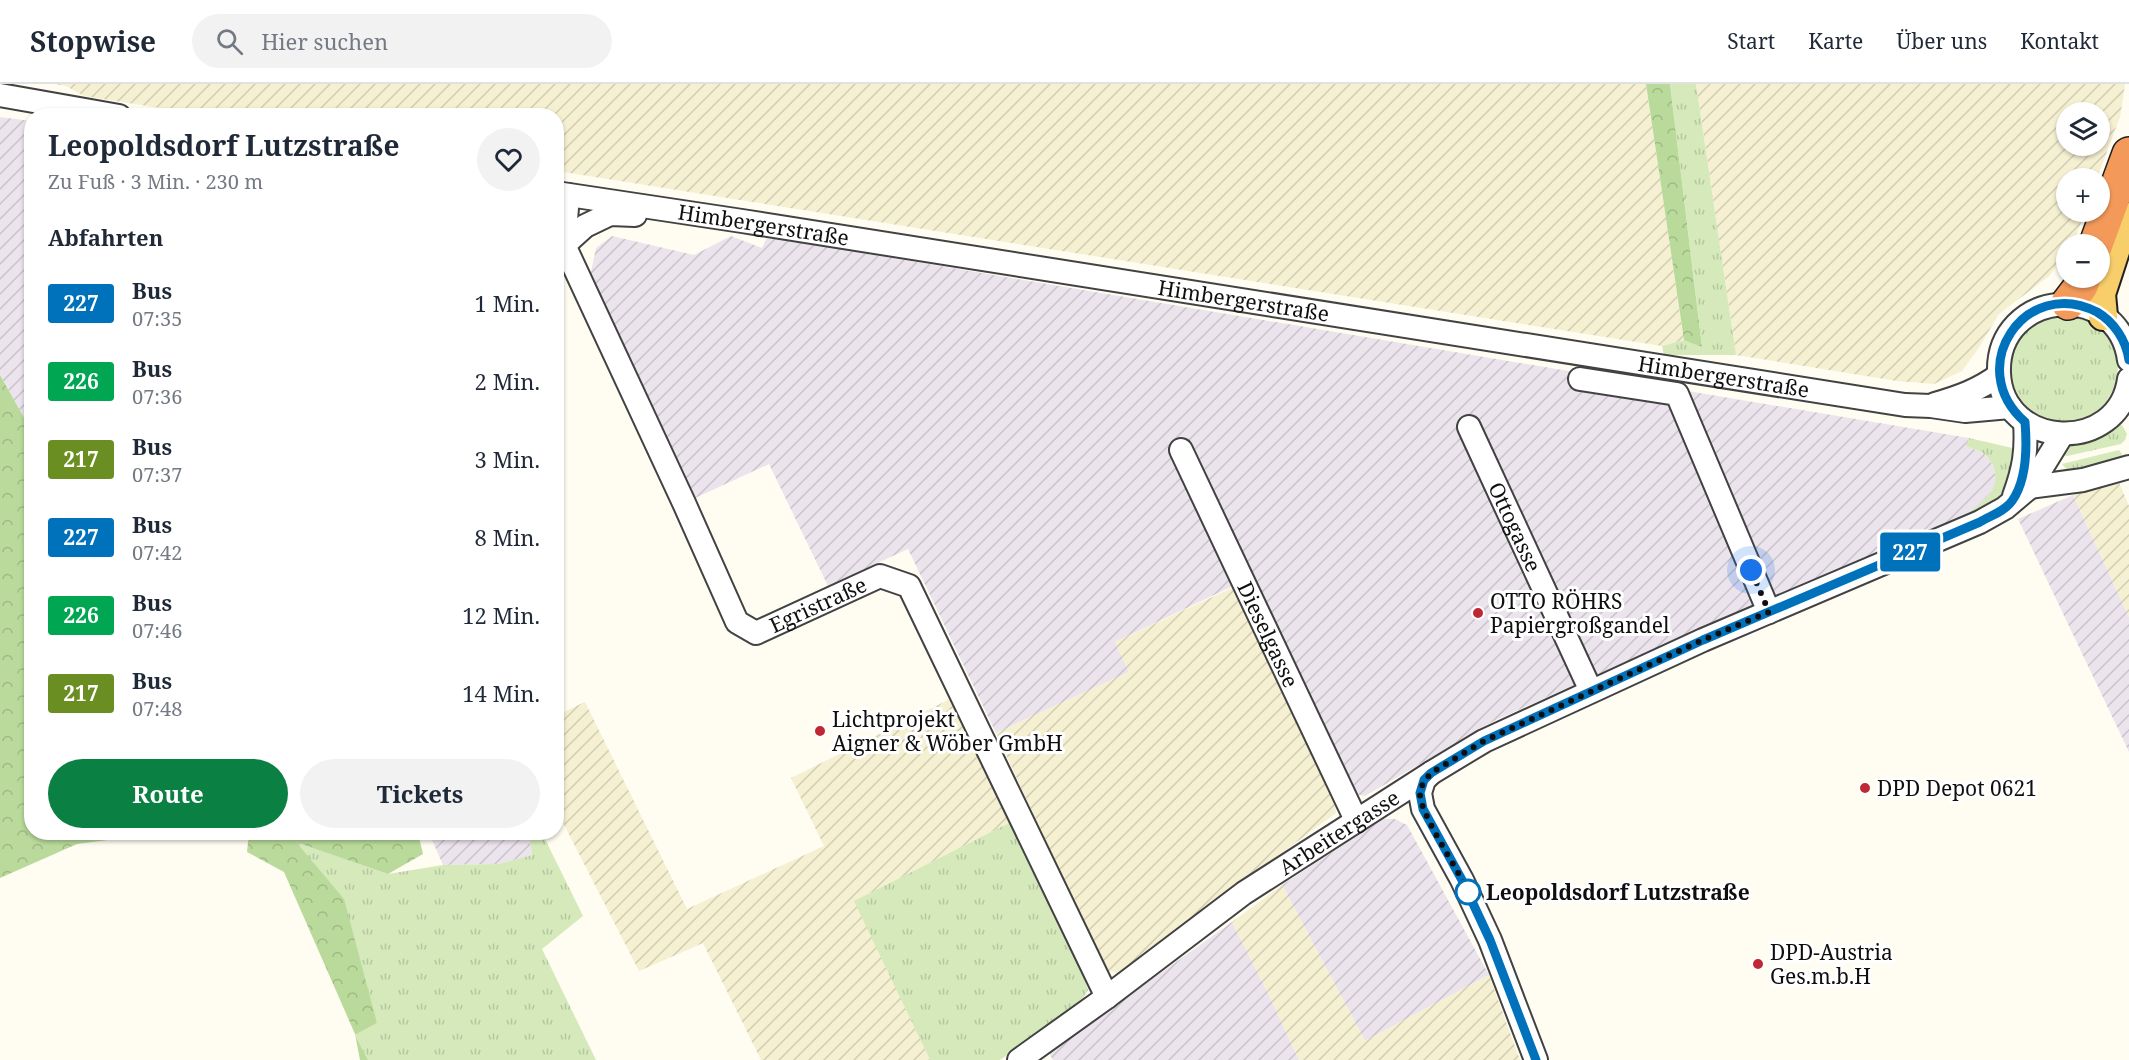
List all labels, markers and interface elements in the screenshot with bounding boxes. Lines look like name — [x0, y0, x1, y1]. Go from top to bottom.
search box — [192, 14, 612, 68]
text: Stopwise — [30, 22, 156, 60]
icon: search — [213, 25, 246, 58]
text: Hier suchen — [261, 26, 388, 56]
text: Start — [1727, 27, 1775, 55]
text: Karte — [1808, 27, 1863, 55]
text: Über uns — [1896, 27, 1987, 55]
text: Kontakt — [2020, 27, 2099, 55]
map controls — [2056, 102, 2110, 288]
button: layers — [2056, 102, 2110, 156]
text: Leopoldsdorf Lutzstraße — [48, 126, 400, 164]
button: heart — [477, 128, 540, 191]
text: Zu Fuß · 3 Min. · 230 m — [48, 168, 263, 195]
button: + — [2056, 168, 2110, 222]
street label: Himbergerstraße — [676, 198, 851, 252]
text: Abfahrten — [48, 222, 163, 252]
button: − — [2056, 234, 2110, 288]
street label: Himbergerstraße — [1156, 273, 1331, 328]
text: Bus — [132, 275, 172, 305]
text: 1 Min. — [475, 288, 540, 318]
text: 227 — [63, 289, 99, 317]
text: 07:35 — [132, 305, 182, 332]
street label: Himbergerstraße — [1636, 349, 1811, 404]
text: Bus — [132, 353, 172, 383]
text: 2 Min. — [475, 366, 540, 396]
text: 226 — [63, 367, 99, 395]
text: 07:36 — [132, 383, 182, 410]
text: Bus — [132, 431, 172, 461]
text: 3 Min. — [475, 444, 540, 474]
text: 217 — [63, 445, 99, 473]
text: 07:37 — [132, 461, 182, 488]
street label: Ottogasse — [1482, 477, 1548, 576]
text: Bus — [132, 509, 172, 539]
text: 8 Min. — [475, 522, 540, 552]
text: 227 — [63, 523, 99, 551]
line badge: 227 — [1876, 532, 1944, 572]
text: 227 — [1892, 538, 1928, 566]
text: 07:42 — [132, 539, 182, 566]
your location — [1736, 555, 1766, 585]
street label: Egristraße — [765, 570, 871, 639]
street label: Dieselgasse — [1231, 577, 1305, 692]
text: Bus — [132, 587, 172, 617]
place label: OTTO RÖHRS Papiergroßgandel — [1490, 587, 1670, 639]
text: 12 Min. — [462, 600, 540, 630]
text: 226 — [63, 601, 99, 629]
marker: OTTO RÖHRS Papiergroßgandel — [1471, 606, 1485, 620]
text: 07:46 — [132, 617, 182, 644]
text: Bus — [132, 665, 172, 695]
text: 14 Min. — [462, 678, 540, 708]
text: 217 — [63, 679, 99, 707]
text: 07:48 — [132, 695, 182, 722]
place label: Lichtprojekt Aigner & Wöber GmbH — [832, 705, 1063, 757]
marker: Lichtprojekt Aigner & Wöber GmbH — [813, 724, 827, 738]
button: Route — [48, 759, 288, 828]
button: Tickets — [300, 759, 540, 828]
place label: DPD Depot 0621 — [1877, 774, 2037, 802]
marker: DPD Depot 0621 — [1858, 781, 1872, 795]
street label: Arbeitergasse — [1273, 783, 1404, 881]
place label: Leopoldsdorf Lutzstraße — [1486, 878, 1750, 906]
marker: Leopoldsdorf Lutzstraße — [1455, 879, 1481, 905]
place label: DPD-Austria Ges.m.b.H — [1770, 938, 1893, 990]
marker: DPD-Austria Ges.m.b.H — [1751, 957, 1765, 971]

